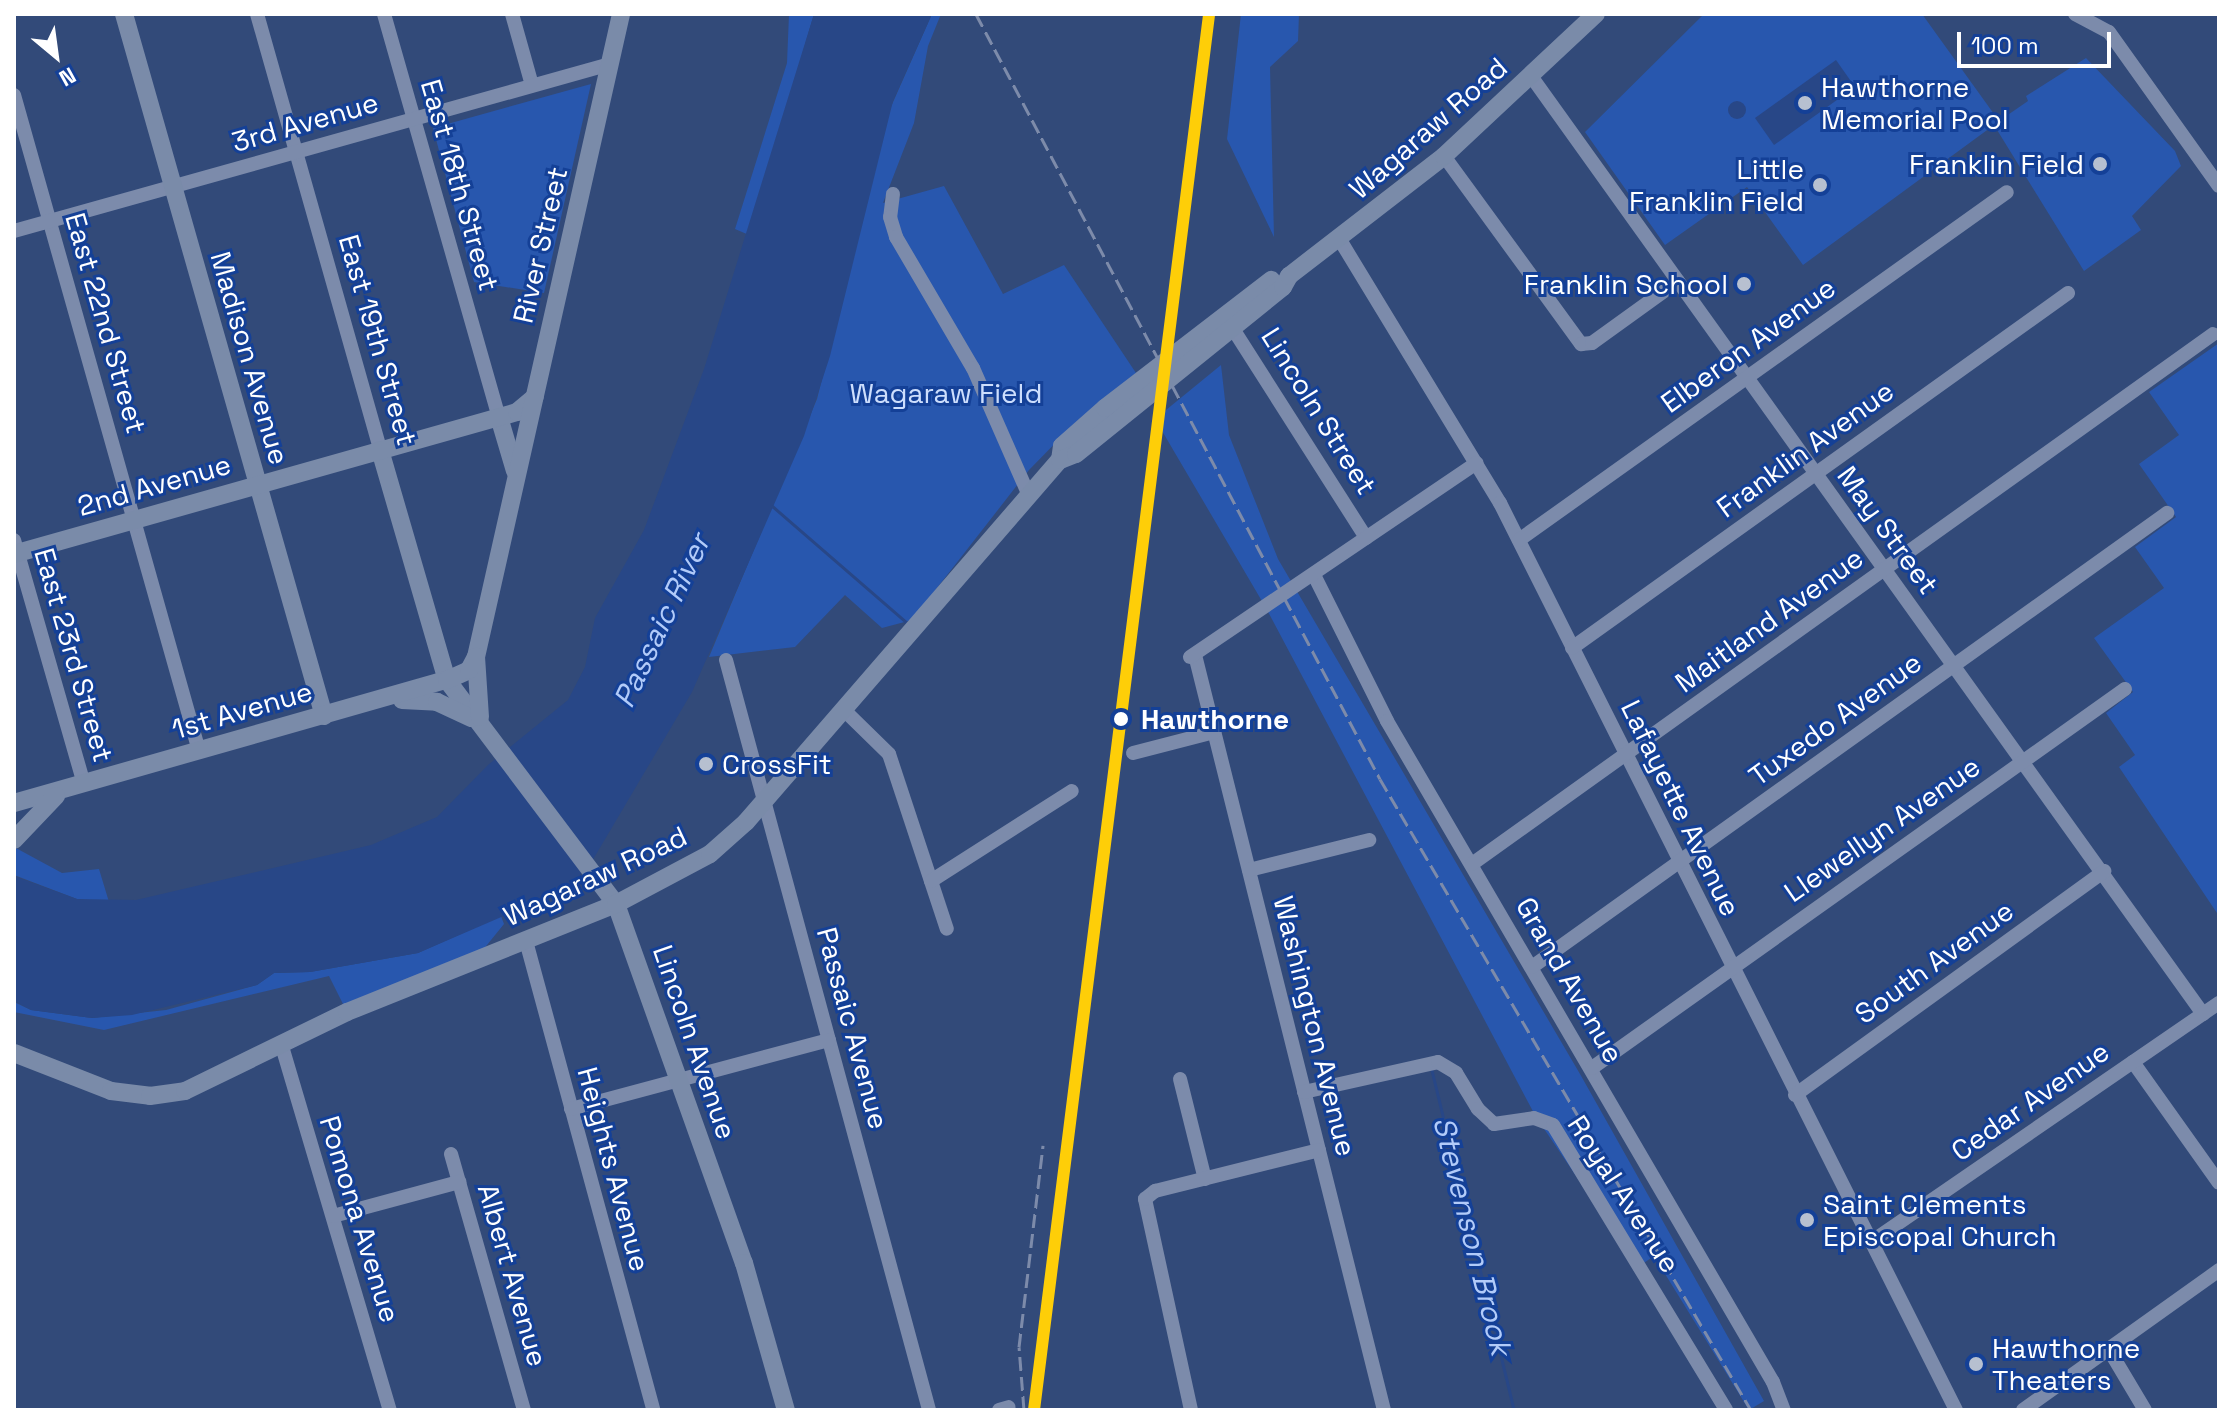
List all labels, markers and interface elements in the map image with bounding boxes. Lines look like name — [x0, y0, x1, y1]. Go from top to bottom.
north arrow — [16, 16, 96, 96]
scale bar — [1961, 16, 2115, 66]
text: 100 m — [1971, 30, 2039, 61]
street label: Wagaraw Road — [1342, 50, 1514, 206]
text: N — [54, 61, 81, 93]
place label: Hawthorne Memorial Pool — [1821, 70, 2009, 136]
street label: East 18th Street — [414, 75, 506, 295]
street label: 3rd Avenue — [228, 85, 382, 159]
marker: Hawthorne Memorial Pool — [1796, 94, 1814, 112]
place label: Franklin Field — [1909, 147, 2084, 181]
place label: Little Franklin Field — [1629, 152, 1804, 218]
marker: Franklin Field — [2091, 155, 2109, 173]
street label: River Street — [506, 164, 574, 326]
marker: Little Franklin Field — [1811, 176, 1829, 194]
street label: East 22nd Street — [58, 209, 154, 437]
street label: East 19th Street — [332, 231, 424, 449]
street label: Madison Avenue — [204, 248, 296, 468]
place label: Franklin School — [1524, 267, 1728, 301]
street label: Elberon Avenue — [1654, 270, 1842, 420]
marker: Franklin School — [1735, 275, 1753, 293]
street label: Lincoln Street — [1254, 321, 1384, 501]
street label: Franklin Avenue — [1710, 374, 1900, 524]
park label: Wagaraw Field — [850, 376, 1042, 410]
street label: 2nd Avenue — [73, 447, 235, 523]
street label: May Street — [1830, 459, 1946, 601]
water label: Passaic River — [606, 528, 718, 714]
street label: Maitland Avenue — [1668, 540, 1870, 700]
street label: East 23rd Street — [27, 544, 121, 766]
street label: Tuxedo Avenue — [1742, 645, 1928, 793]
street label: 1st Avenue — [168, 674, 316, 746]
street label: Lafayette Avenue — [1614, 694, 1748, 922]
place label: Hawthorne — [1141, 702, 1289, 736]
marker: Hawthorne — [1108, 706, 1134, 732]
place label: CrossFit — [722, 747, 832, 781]
street label: Llewellyn Avenue — [1778, 749, 1986, 909]
marker: CrossFit — [697, 755, 715, 773]
street label: Wagaraw Road — [498, 819, 692, 933]
street label: Grand Avenue — [1509, 891, 1631, 1069]
street label: Washington Avenue — [1266, 892, 1364, 1160]
street label: South Avenue — [1848, 893, 2020, 1031]
street label: Passaic Avenue — [810, 923, 896, 1133]
street label: Lincoln Avenue — [646, 940, 744, 1144]
street label: Cedar Avenue — [1944, 1034, 2116, 1168]
street label: Heights Avenue — [571, 1063, 657, 1275]
street label: Royal Avenue — [1561, 1109, 1687, 1279]
street label: Pomona Avenue — [313, 1112, 407, 1326]
water label: Stevenson Brook — [1425, 1113, 1519, 1359]
street label: Albert Avenue — [471, 1180, 555, 1370]
place label: Saint Clements Episcopal Church — [1823, 1187, 2057, 1253]
marker: Saint Clements Episcopal Church — [1798, 1211, 1816, 1229]
place label: Hawthorne Theaters — [1992, 1331, 2140, 1397]
marker: Hawthorne Theaters — [1967, 1355, 1985, 1373]

